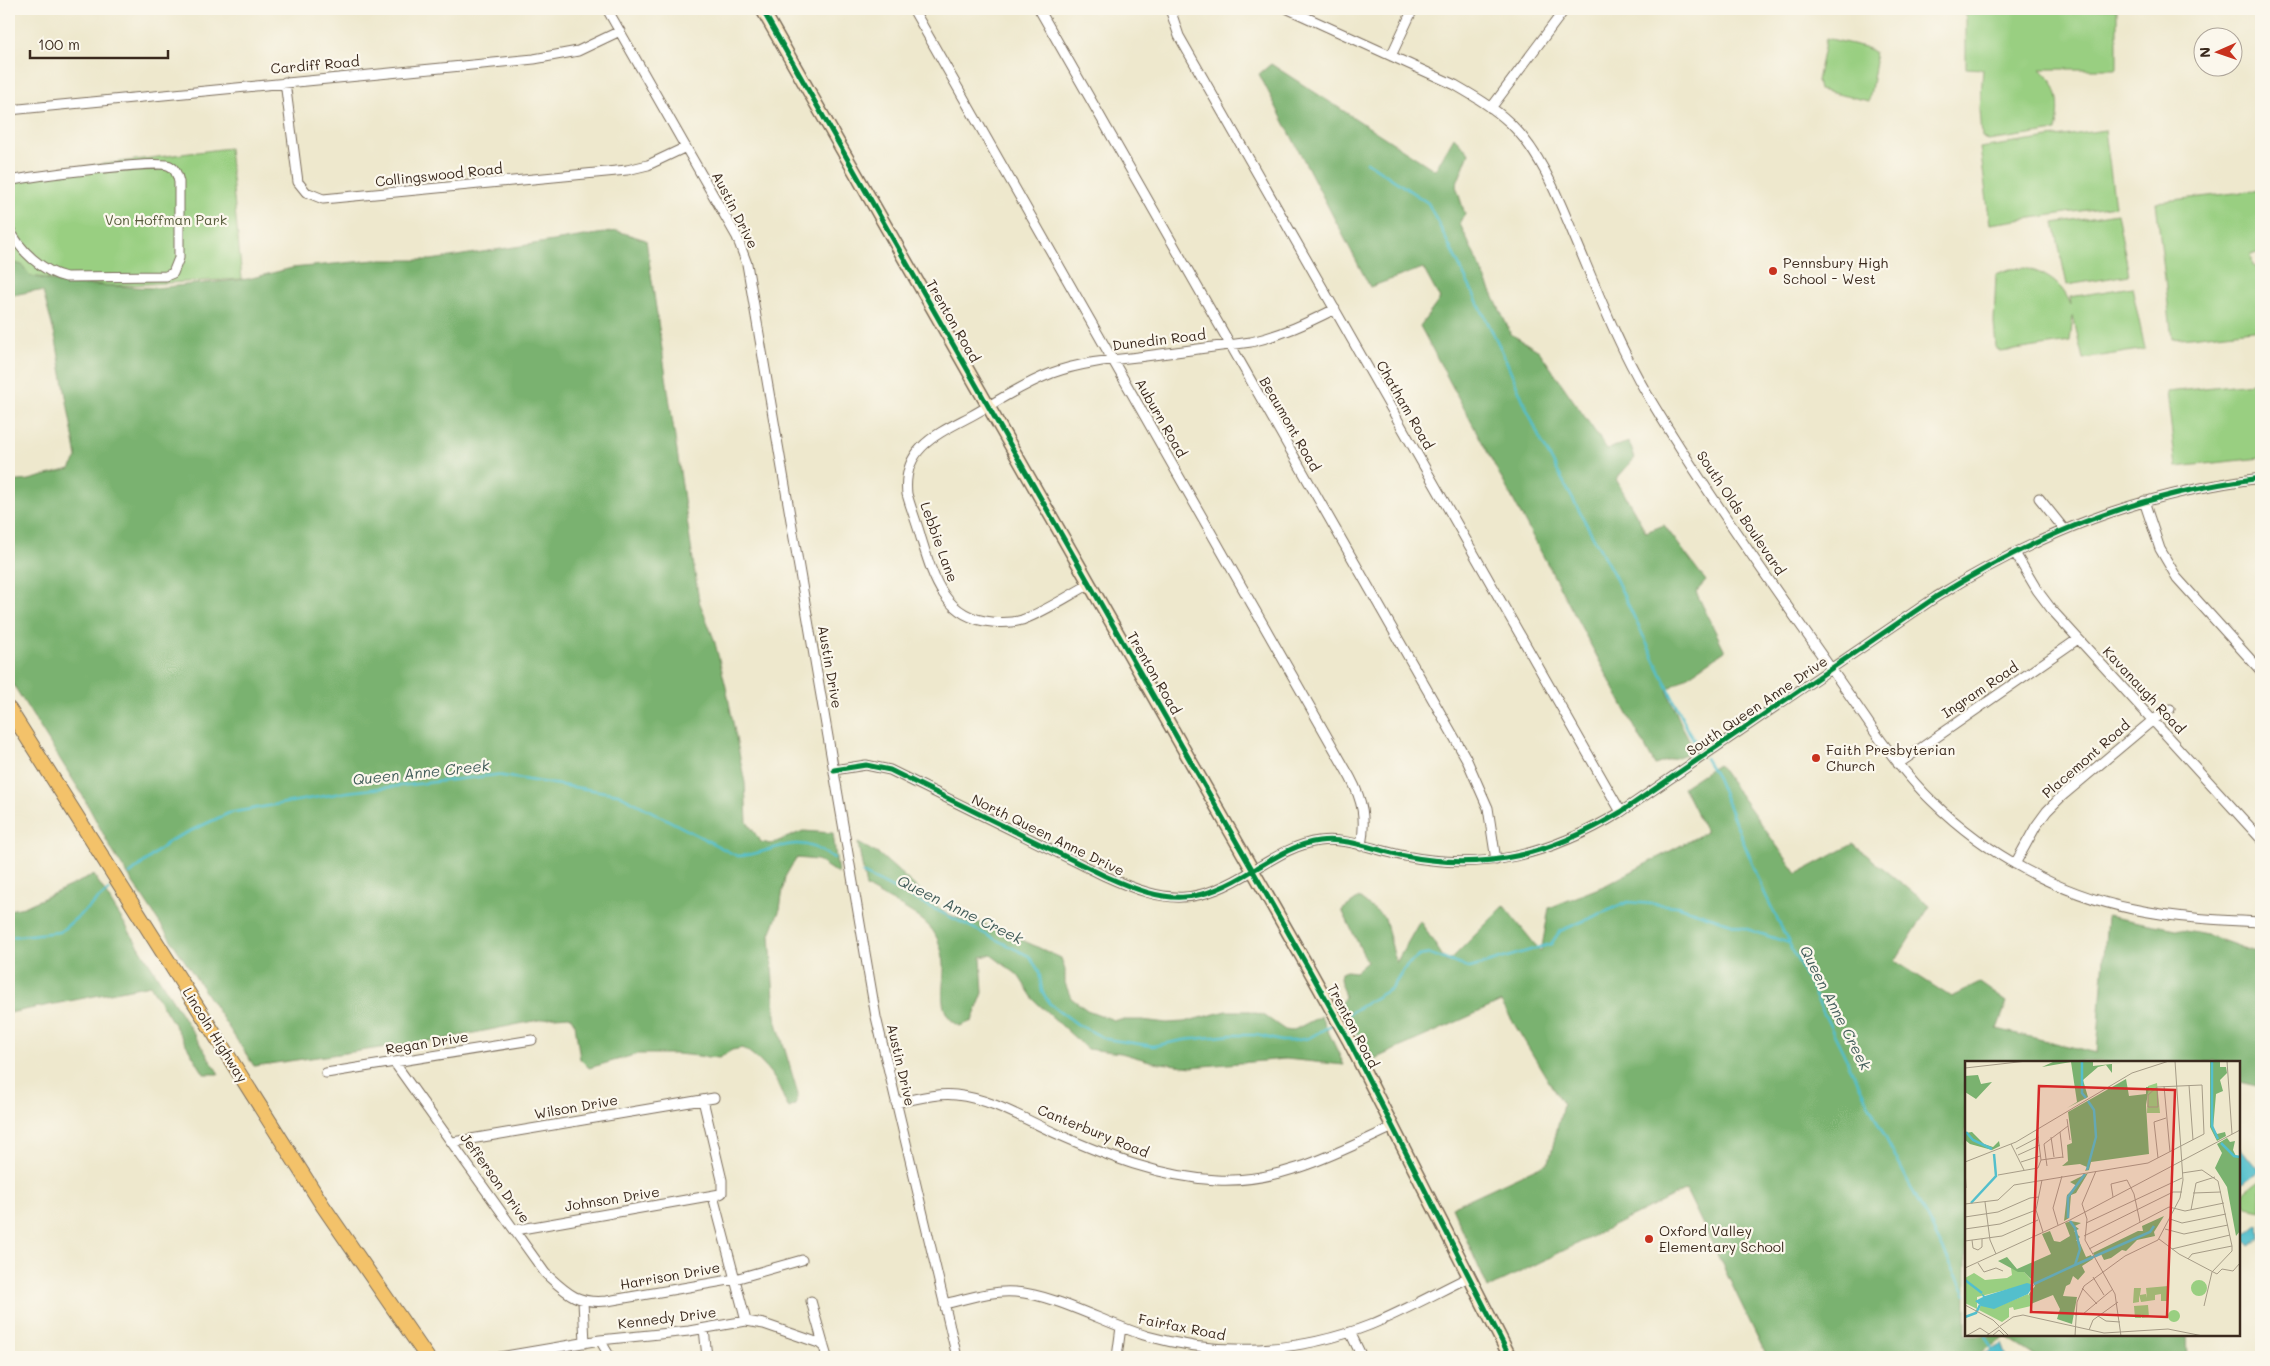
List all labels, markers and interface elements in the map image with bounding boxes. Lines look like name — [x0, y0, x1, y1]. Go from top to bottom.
scale bar — [30, 28, 168, 60]
north arrow — [2192, 28, 2242, 78]
text: 100 m — [38, 34, 80, 54]
text: N — [2195, 47, 2214, 58]
street label: Cardiff Road — [270, 51, 360, 78]
street label: Collingswood Road — [374, 158, 504, 191]
street label: Austin Drive — [708, 168, 763, 251]
park label: Von Hoffman Park — [105, 210, 227, 229]
place label: Pennsbury High School - West — [1783, 253, 1888, 288]
marker: Pennsbury High School - West — [1767, 265, 1779, 277]
street label: Trenton Road — [922, 276, 985, 366]
street label: Dunedin Road — [1111, 324, 1207, 355]
street label: Chatham Road — [1372, 357, 1439, 453]
street label: Beaumont Road — [1256, 373, 1325, 475]
street label: Auburn Road — [1131, 375, 1192, 461]
street label: South Olds Boulevard — [1693, 447, 1790, 579]
street label: Lebbie Lane — [916, 499, 963, 584]
street label: Austin Drive — [814, 624, 847, 710]
street label: Trenton Road — [1123, 628, 1186, 718]
street label: Kavanaugh Road — [2099, 642, 2190, 737]
street label: South Queen Anne Drive — [1683, 651, 1831, 760]
street label: Ingram Road — [1938, 657, 2022, 722]
street label: Placemont Road — [2038, 715, 2134, 802]
place label: Faith Presbyterian Church — [1826, 740, 1955, 775]
marker: Faith Presbyterian Church — [1810, 752, 1822, 764]
water label: Queen Anne Creek — [351, 755, 491, 789]
street label: North Queen Anne Drive — [969, 789, 1128, 880]
water label: Queen Anne Creek — [894, 870, 1028, 949]
water label: Queen Anne Creek — [1796, 942, 1876, 1074]
street label: Trenton Road — [1323, 980, 1384, 1071]
street label: Lincoln Highway — [179, 984, 252, 1086]
street label: Austin Drive — [883, 1022, 920, 1108]
street label: Regan Drive — [384, 1027, 470, 1058]
inset map — [1965, 1061, 2240, 1336]
street label: Wilson Drive — [533, 1090, 619, 1123]
street label: Canterbury Road — [1035, 1100, 1152, 1162]
street label: Jefferson Drive — [456, 1129, 535, 1227]
street label: Johnson Drive — [563, 1182, 661, 1215]
place label: Oxford Valley Elementary School — [1659, 1221, 1785, 1256]
marker: Oxford Valley Elementary School — [1643, 1233, 1655, 1245]
street label: Harrison Drive — [618, 1257, 721, 1294]
street label: Kennedy Drive — [617, 1302, 717, 1333]
street label: Fairfax Road — [1137, 1309, 1227, 1344]

